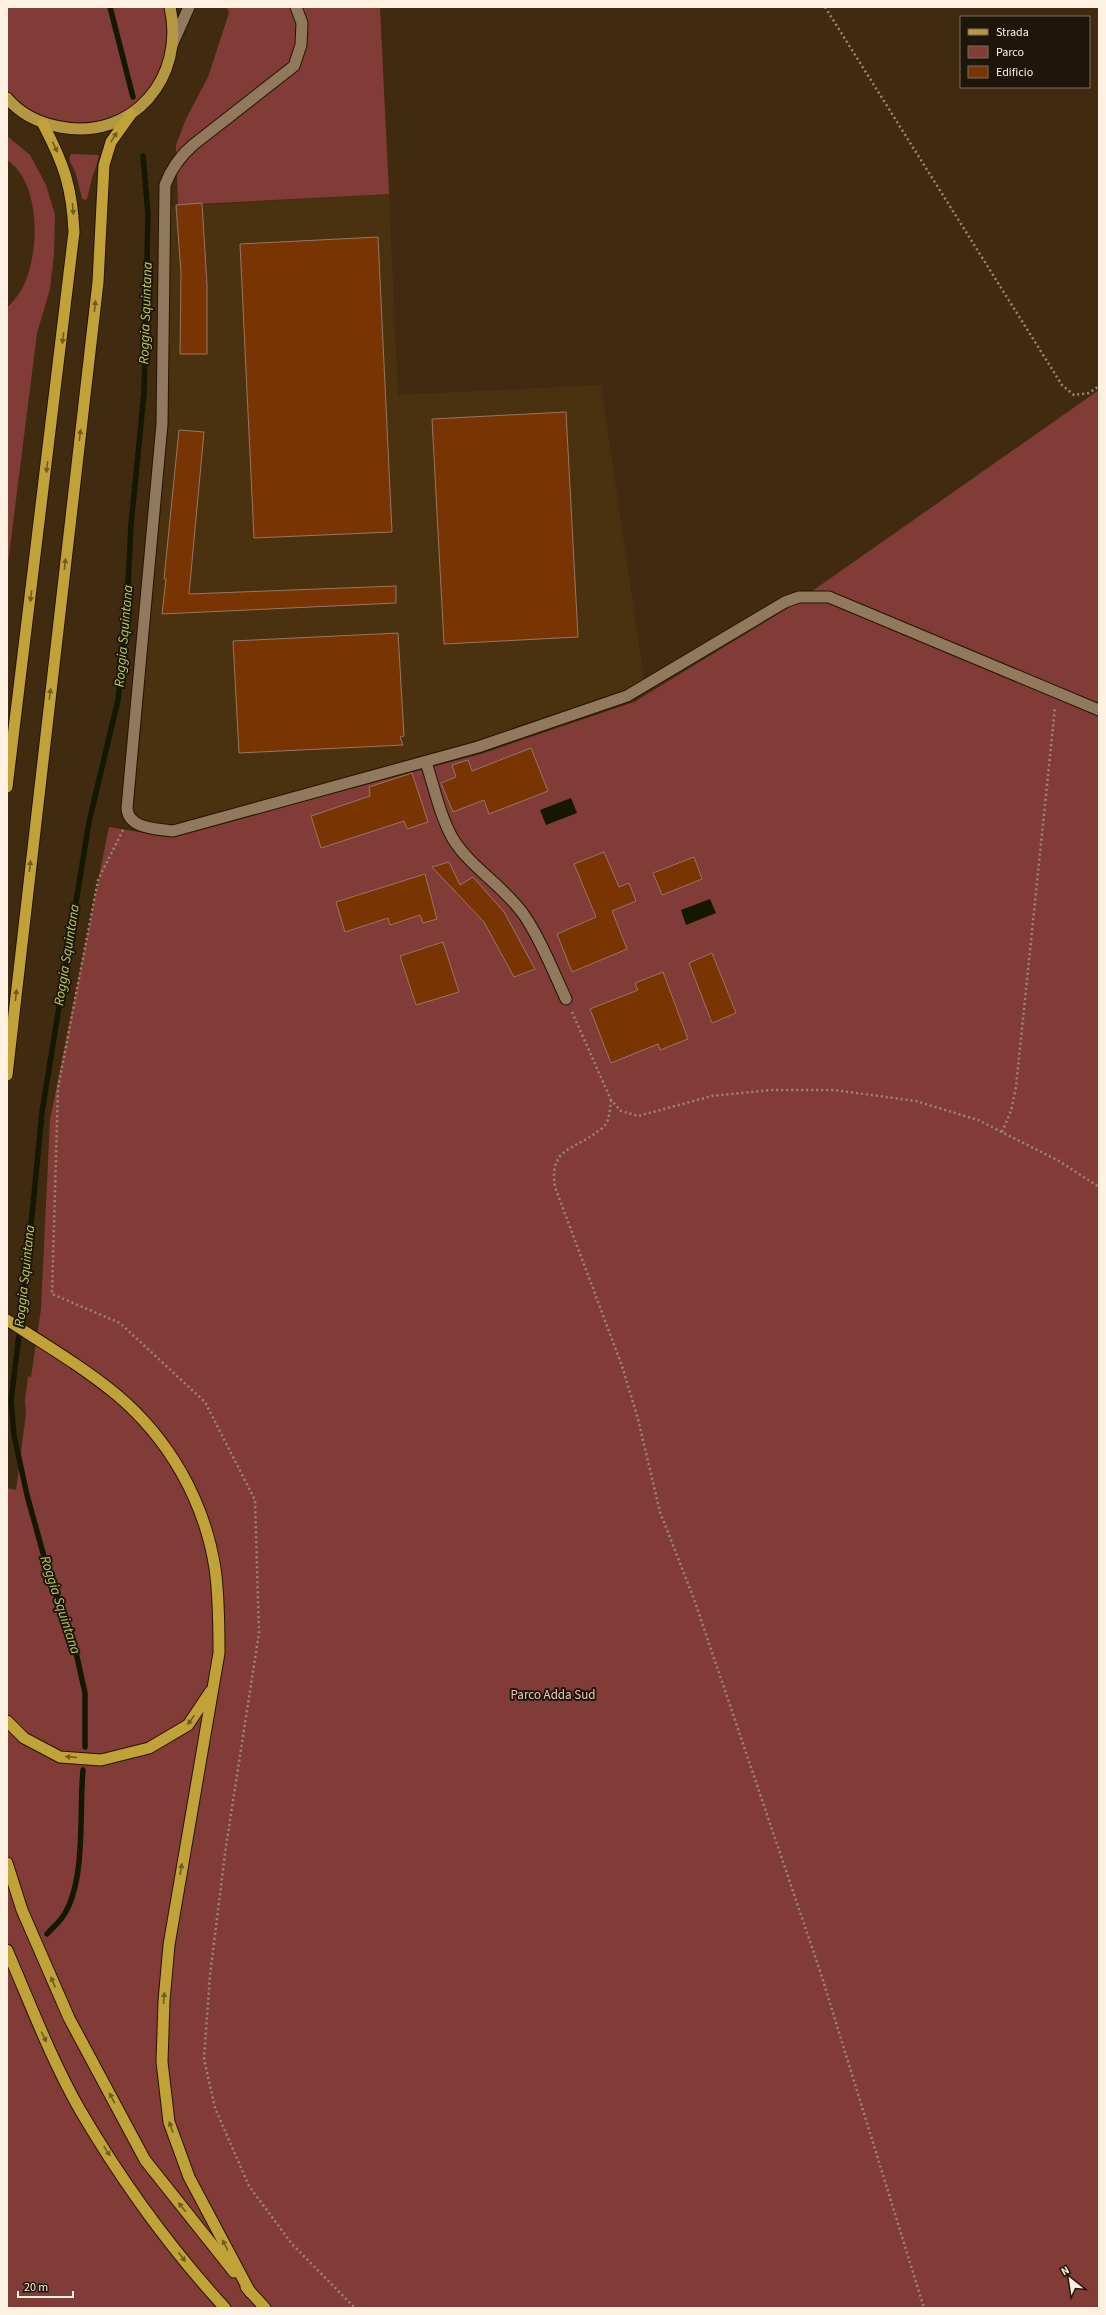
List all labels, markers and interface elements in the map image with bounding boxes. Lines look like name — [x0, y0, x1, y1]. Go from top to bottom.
legend — [960, 16, 1090, 88]
text: Strada — [996, 24, 1029, 41]
text: Parco — [996, 44, 1024, 61]
text: Edificio — [996, 64, 1033, 81]
one-way arrow — [111, 131, 118, 143]
one-way arrow — [52, 141, 58, 153]
one-way arrow — [70, 203, 76, 215]
water label: Roggia Squintana — [134, 261, 158, 365]
one-way arrow — [92, 300, 98, 312]
one-way arrow — [60, 332, 66, 344]
one-way arrow — [77, 429, 83, 441]
one-way arrow — [44, 461, 50, 473]
one-way arrow — [62, 558, 68, 570]
water label: Roggia Squintana — [110, 584, 138, 688]
one-way arrow — [28, 590, 34, 602]
one-way arrow — [47, 688, 53, 700]
one-way arrow — [27, 860, 34, 872]
water label: Roggia Squintana — [49, 902, 85, 1007]
one-way arrow — [13, 989, 19, 1001]
water label: Roggia Squintana — [10, 1223, 40, 1328]
water label: Roggia Squintana — [35, 1553, 86, 1657]
park label: Parco Adda Sud — [511, 1686, 595, 1704]
one-way arrow — [187, 1715, 195, 1726]
one-way arrow — [65, 1754, 77, 1761]
one-way arrow — [178, 1863, 184, 1876]
one-way arrow — [50, 1976, 57, 1988]
one-way arrow — [160, 1992, 167, 2004]
one-way arrow — [41, 2031, 47, 2043]
one-way arrow — [108, 2092, 115, 2104]
one-way arrow — [168, 2121, 174, 2133]
one-way arrow — [103, 2146, 111, 2156]
one-way arrow — [178, 2201, 186, 2212]
one-way arrow — [222, 2239, 228, 2251]
one-way arrow — [177, 2252, 186, 2263]
north arrow — [1050, 2259, 1090, 2299]
text: N — [1058, 2262, 1072, 2279]
scale bar — [18, 2273, 73, 2299]
text: 20 m — [24, 2279, 48, 2296]

